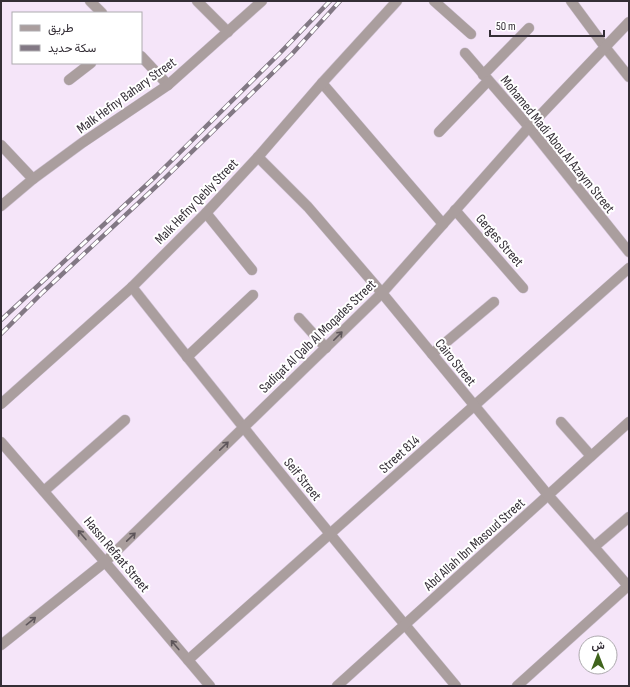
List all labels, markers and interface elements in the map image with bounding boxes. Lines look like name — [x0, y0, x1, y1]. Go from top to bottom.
legend — [12, 12, 142, 64]
scale bar — [490, 12, 604, 38]
text: 50 m — [496, 19, 516, 34]
text: طريق — [48, 21, 74, 36]
text: سكة حديد — [48, 41, 96, 56]
street label: Malk Hefny Bahary Street — [73, 54, 179, 137]
street label: Mohamed Madi Abou Al Azaym Street — [497, 72, 618, 217]
street label: Malk Hefny Qebly Street — [151, 155, 242, 248]
street label: Gerges Street — [472, 211, 527, 270]
street label: Sadiqat Al Qalb Al Moqades Street — [255, 276, 379, 397]
one-way arrow — [333, 332, 343, 341]
street label: Cairo Street — [431, 335, 480, 389]
street label: Street 814 — [376, 432, 423, 477]
one-way arrow — [219, 442, 229, 451]
street label: Seif Street — [280, 455, 325, 504]
street label: Abd Allah Ibn Masoud Street — [420, 495, 528, 595]
street label: Hassn Refaat Street — [80, 513, 153, 596]
one-way arrow — [78, 530, 87, 541]
one-way arrow — [126, 532, 136, 542]
one-way arrow — [26, 616, 37, 625]
north arrow — [578, 635, 618, 675]
text: ش — [591, 639, 605, 652]
one-way arrow — [171, 640, 180, 651]

